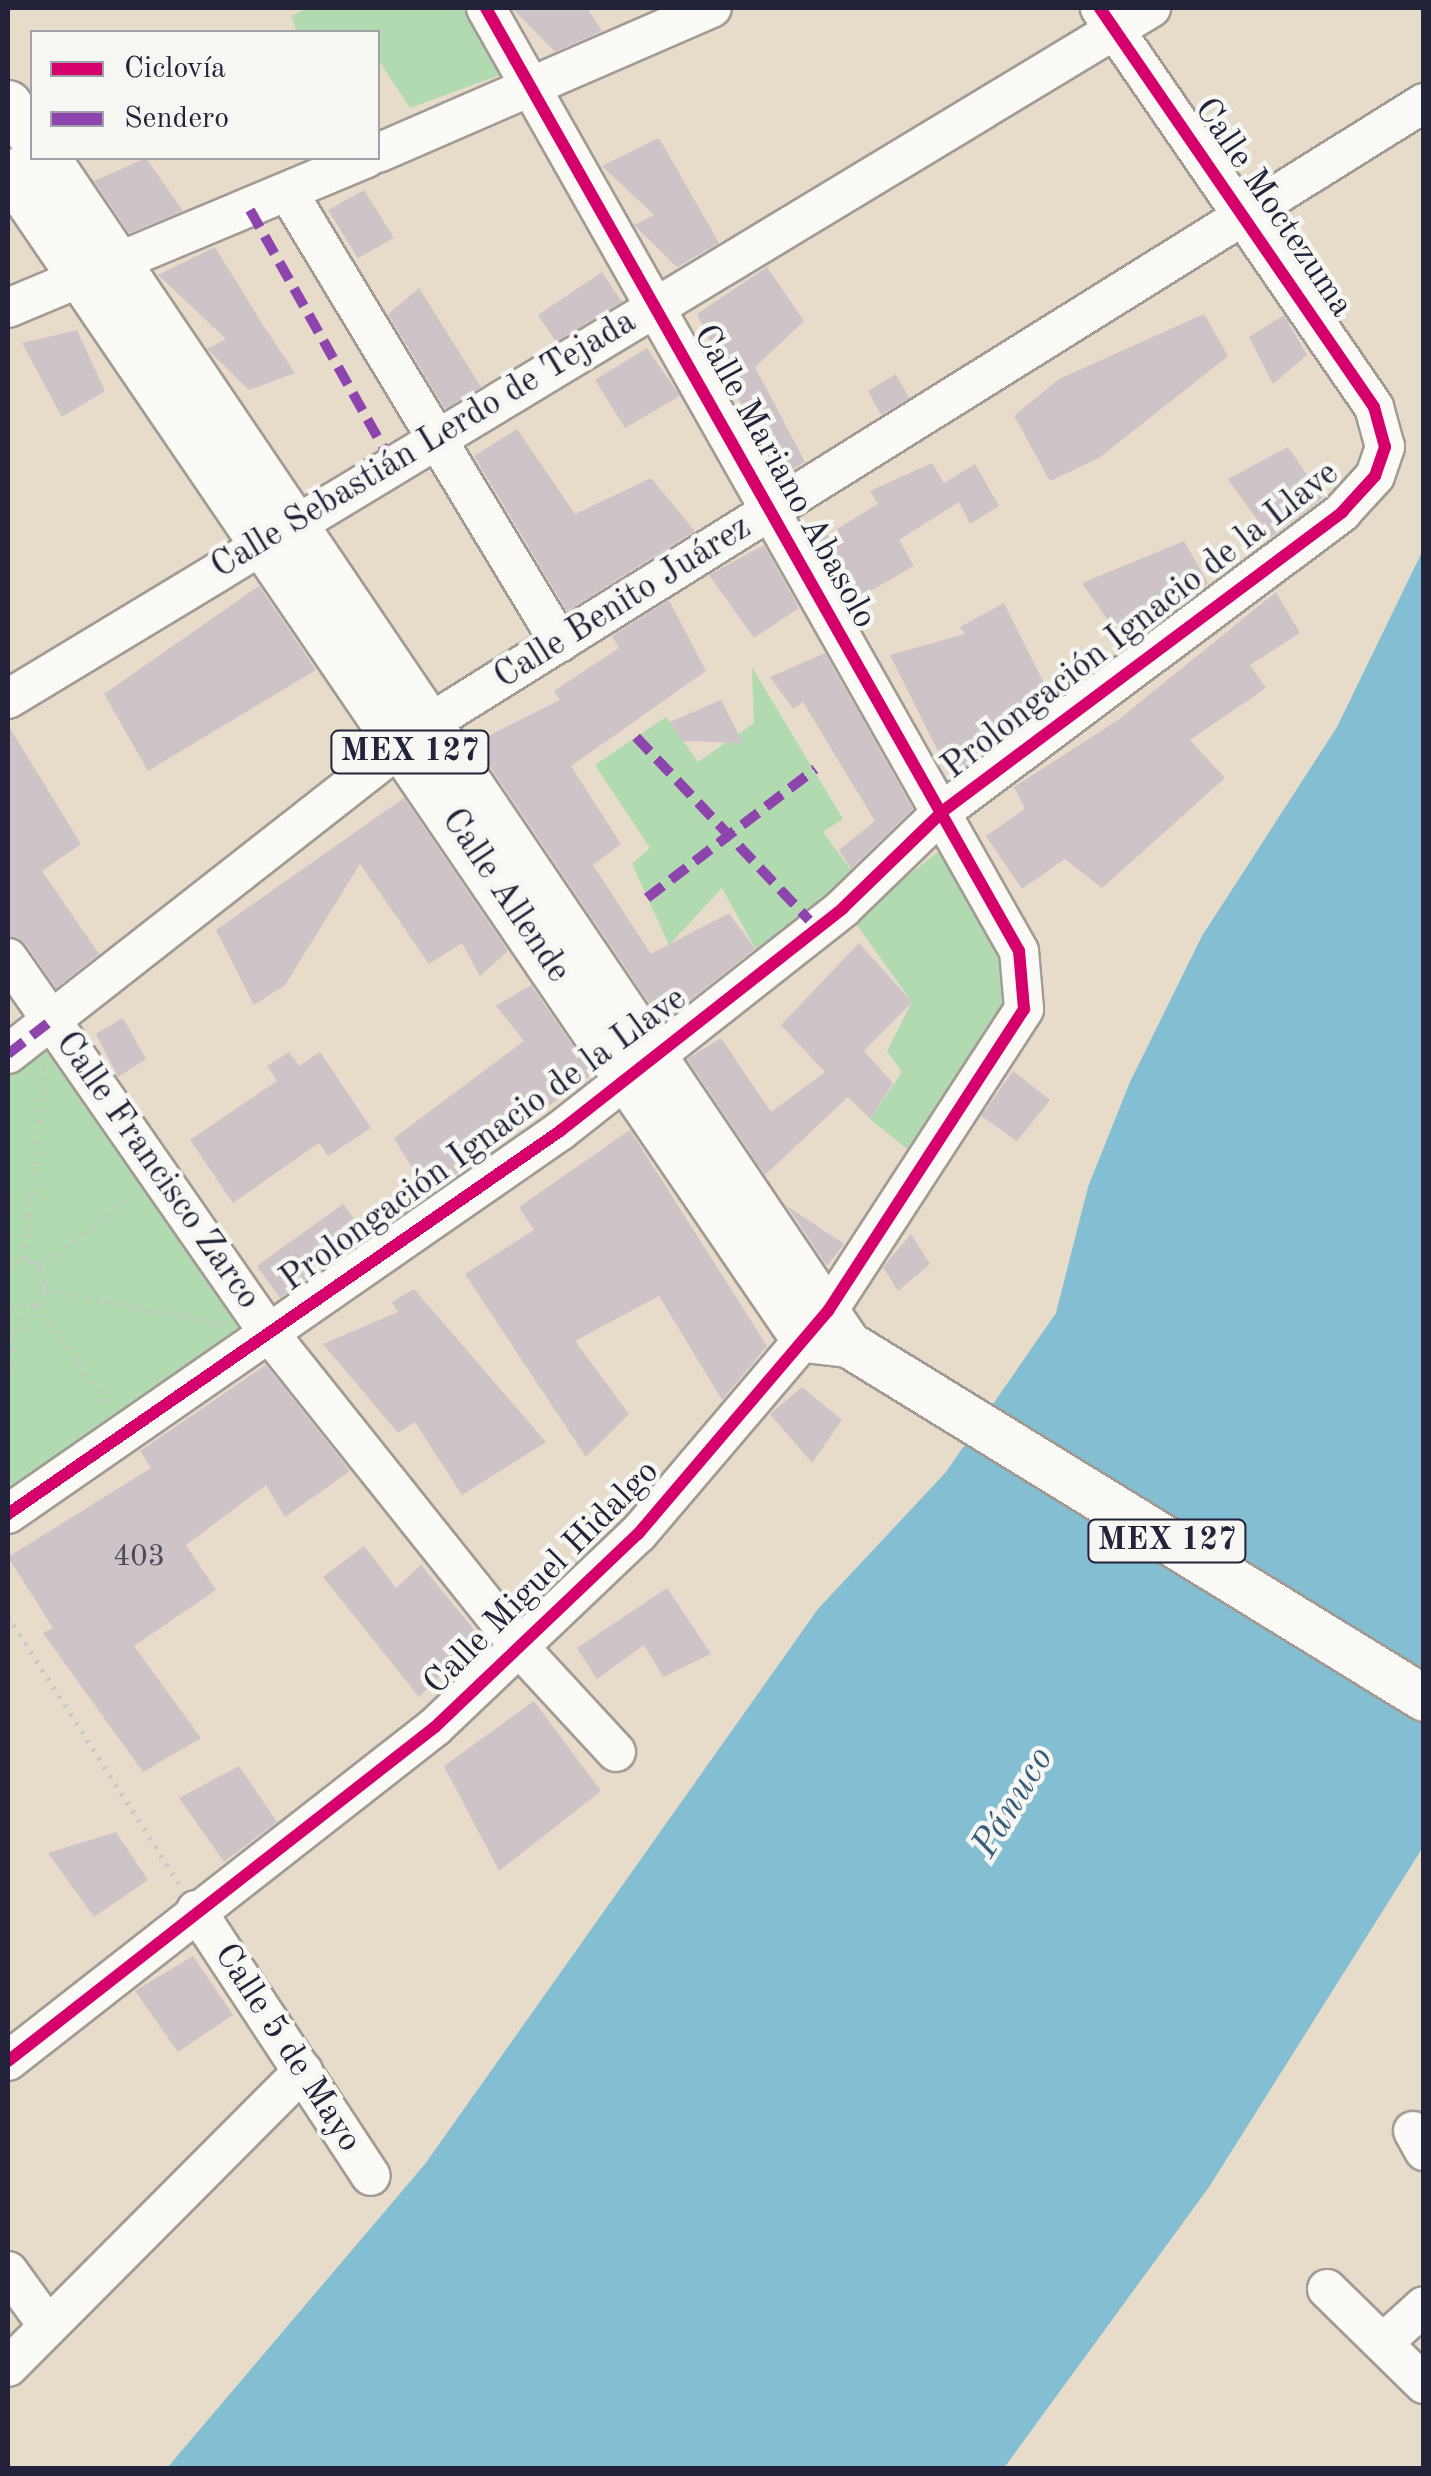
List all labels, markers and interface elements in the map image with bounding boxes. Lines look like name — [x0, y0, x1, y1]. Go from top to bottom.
legend — [30, 30, 380, 160]
text: Ciclovía — [124, 54, 226, 84]
street label: Calle Moctezuma — [1184, 91, 1362, 325]
text: Sendero — [124, 104, 229, 134]
street label: Calle Sebastián Lerdo de Tejada — [204, 301, 644, 589]
street label: Calle Mariano Abasolo — [683, 318, 885, 636]
street label: Prolongación Ignacio de la Llave — [934, 453, 1348, 789]
street label: Calle Benito Juárez — [487, 507, 759, 699]
road number: MEX 127 — [330, 725, 490, 779]
street label: Calle Allende — [432, 801, 578, 991]
street label: Prolongación Ignacio de la Llave — [273, 979, 695, 1301]
street label: Calle Francisco Zarco — [45, 1024, 269, 1318]
street label: Calle Miguel Hidalgo — [416, 1452, 668, 1704]
road number: MEX 127 — [1087, 1514, 1247, 1568]
house number: 403 — [113, 1539, 165, 1575]
water label: Pánuco — [963, 1740, 1065, 1866]
street label: Calle 5 de Mayo — [204, 1936, 370, 2160]

